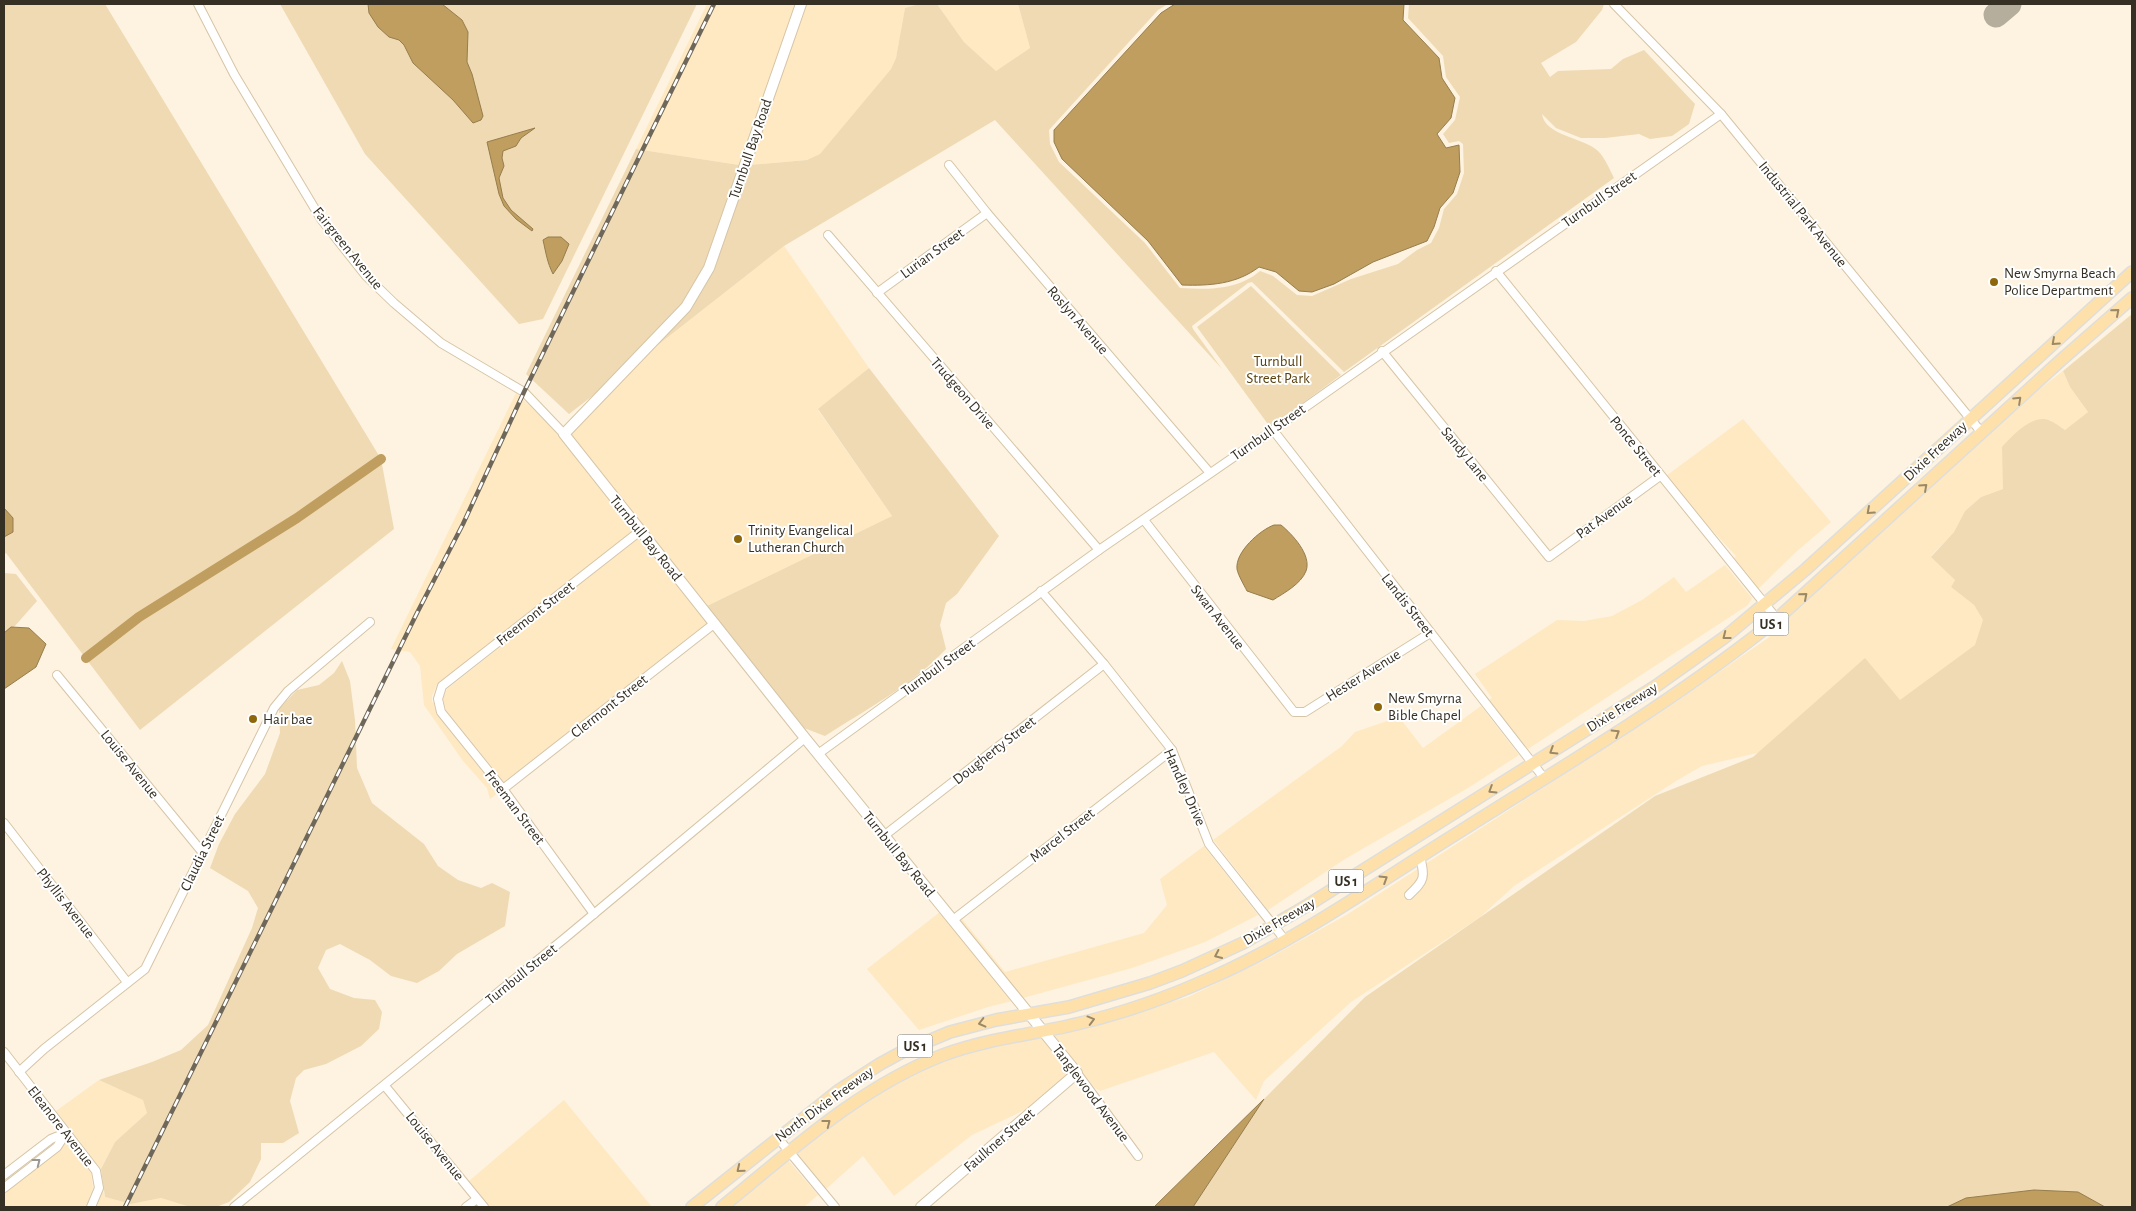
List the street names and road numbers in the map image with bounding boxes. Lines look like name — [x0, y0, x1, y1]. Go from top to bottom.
street label: Turnbull Bay Road — [726, 97, 775, 201]
street label: Industrial Park Avenue — [1756, 159, 1850, 270]
street label: Turnbull Street — [1559, 168, 1639, 230]
street label: Fairgreen Avenue — [310, 204, 385, 292]
street label: Lurian Street — [898, 225, 967, 281]
street label: Roslyn Avenue — [1044, 283, 1111, 357]
street label: Trudgeon Drive — [928, 355, 998, 432]
street label: Turnbull Street — [1228, 401, 1308, 463]
street label: Ponce Street — [1607, 413, 1664, 479]
street label: Dixie Freeway — [1901, 418, 1970, 484]
street label: Sandy Lane — [1438, 424, 1491, 485]
street label: Pat Avenue — [1573, 491, 1635, 542]
street label: Turnbull Bay Road — [607, 493, 685, 584]
street label: Landis Street — [1378, 571, 1437, 640]
street label: Freemont Street — [494, 578, 577, 648]
street label: Swan Avenue — [1188, 582, 1247, 652]
road number: US 1 — [1754, 612, 1788, 636]
street label: Turnbull Street — [899, 636, 978, 699]
street label: Hester Avenue — [1323, 647, 1403, 704]
street label: Clermont Street — [568, 672, 651, 741]
street label: Dixie Freeway — [1584, 679, 1661, 735]
street label: Dougherty Street — [950, 713, 1039, 787]
street label: Louise Avenue — [98, 727, 162, 801]
street label: Handley Drive — [1161, 746, 1208, 828]
street label: Freeman Street — [482, 767, 547, 847]
street label: Marcel Street — [1027, 806, 1098, 865]
street label: Turnbull Bay Road — [860, 809, 938, 900]
street label: Claudia Street — [178, 813, 227, 893]
street label: Phyllis Avenue — [34, 865, 98, 941]
road number: US 1 — [1328, 869, 1364, 892]
street label: Dixie Freeway — [1241, 895, 1318, 948]
street label: Turnbull Street — [483, 941, 560, 1008]
road number: US 1 — [898, 1034, 932, 1058]
street label: Tanglewood Avenue — [1049, 1042, 1132, 1145]
street label: North Dixie Freeway — [772, 1063, 877, 1145]
street label: Eleanore Avenue — [25, 1083, 97, 1169]
street label: Faulkner Street — [961, 1106, 1038, 1175]
street label: Louise Avenue — [403, 1109, 467, 1183]

